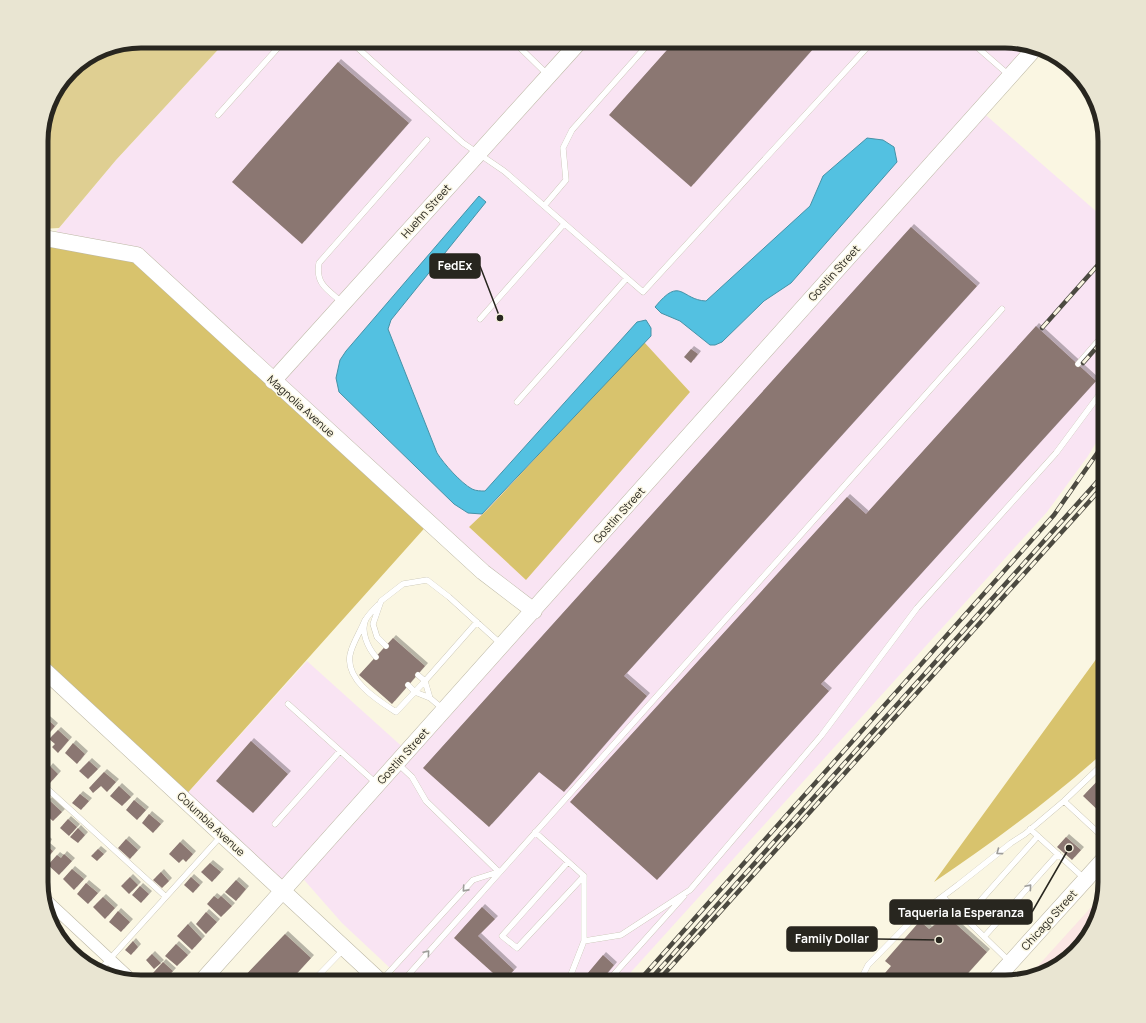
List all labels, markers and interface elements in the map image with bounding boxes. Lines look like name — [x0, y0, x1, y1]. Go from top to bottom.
street label: Huehn Street — [397, 180, 454, 241]
street label: Gostlin Street — [804, 241, 863, 304]
callout: FedEx — [430, 254, 480, 278]
text: FedEx — [438, 257, 473, 274]
street label: Magnolia Avenue — [264, 371, 339, 440]
street label: Gostlin Street — [589, 483, 648, 546]
street label: Gostlin Street — [373, 724, 432, 787]
street label: Columbia Avenue — [174, 788, 249, 859]
one-way arrow — [996, 847, 1003, 854]
one-way arrow — [462, 884, 469, 891]
one-way arrow — [1024, 884, 1031, 892]
street label: Chicago Street — [1017, 886, 1080, 953]
callout: Taqueria la Esperanza — [890, 900, 1032, 924]
text: Taqueria la Esperanza — [898, 904, 1024, 921]
callout: Family Dollar — [787, 927, 877, 951]
text: Family Dollar — [795, 930, 869, 947]
one-way arrow — [423, 950, 430, 957]

